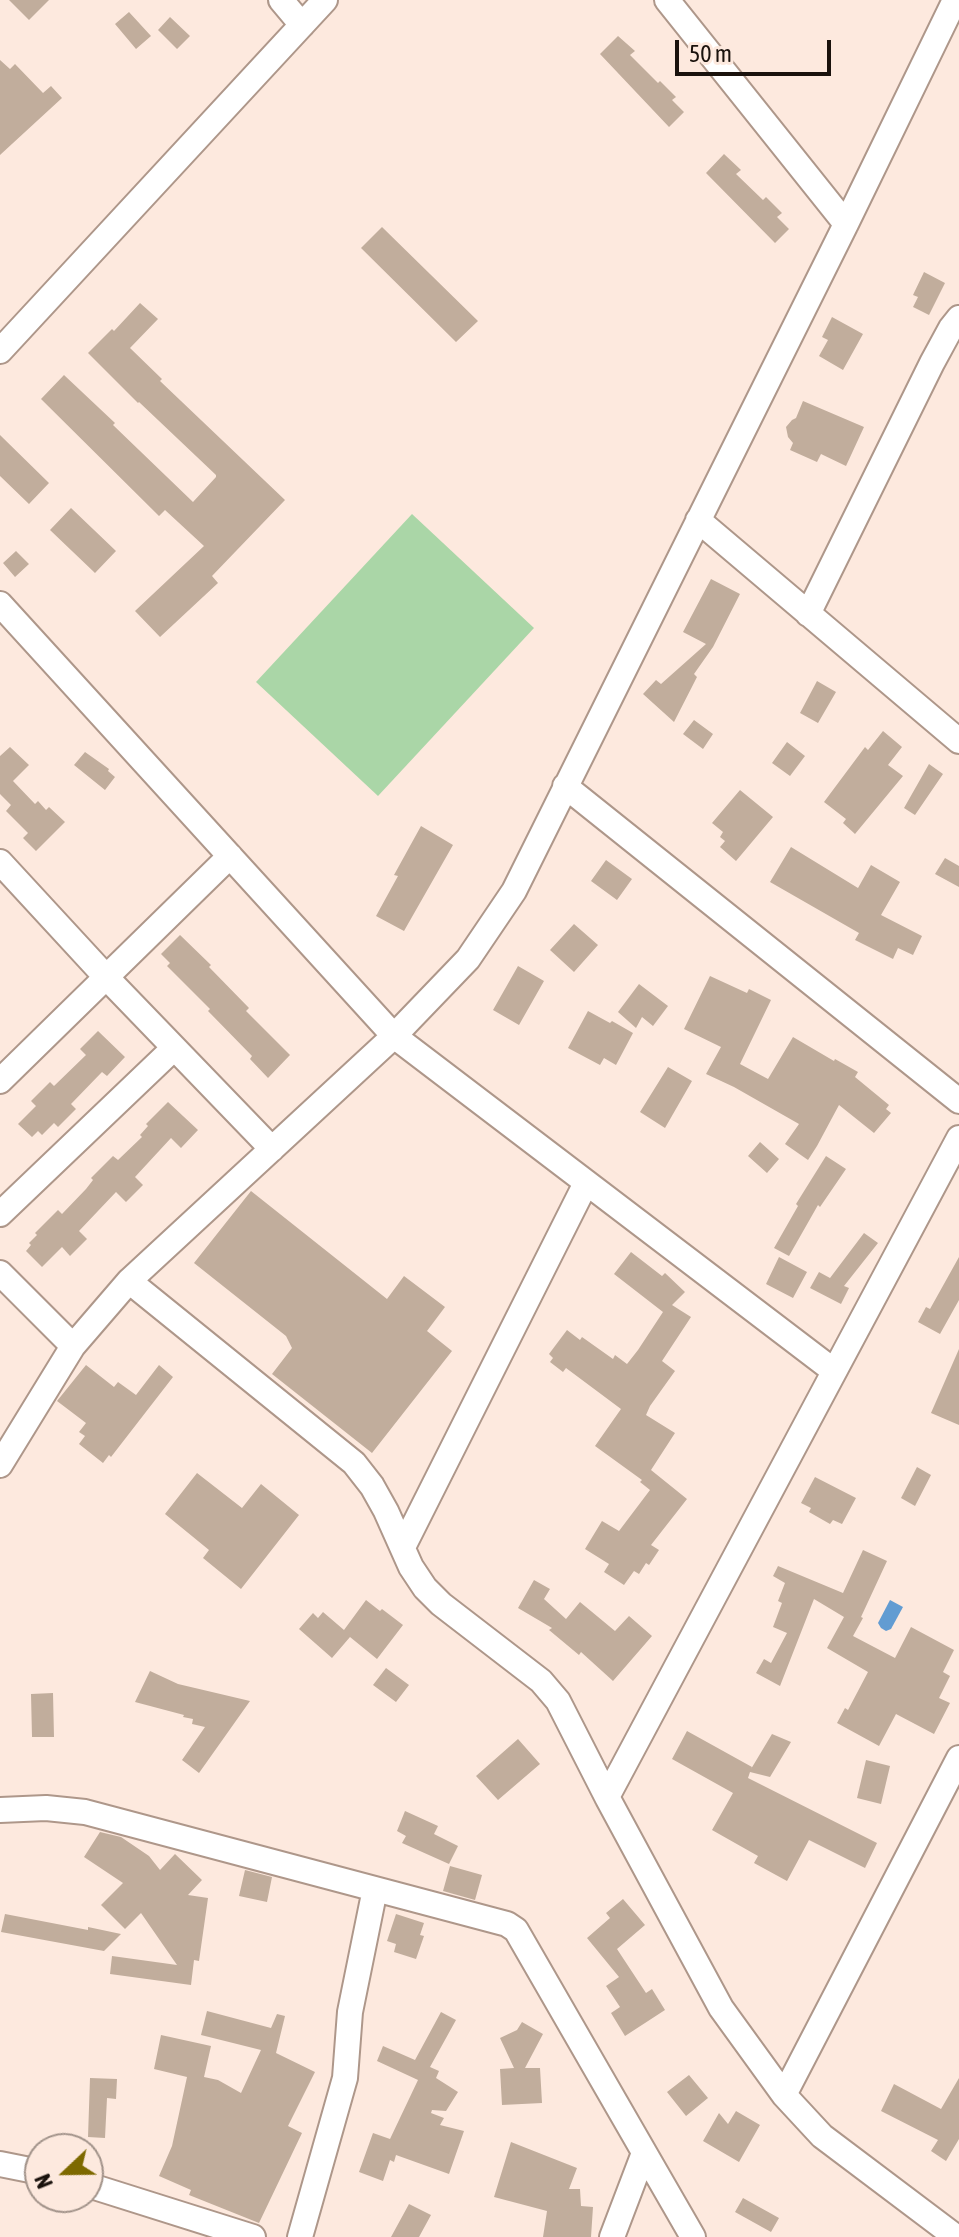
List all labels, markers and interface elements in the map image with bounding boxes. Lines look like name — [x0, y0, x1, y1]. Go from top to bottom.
scale bar — [679, 24, 835, 74]
text: 50 m — [689, 40, 732, 67]
north arrow — [24, 2133, 104, 2213]
text: N — [29, 2170, 58, 2192]

